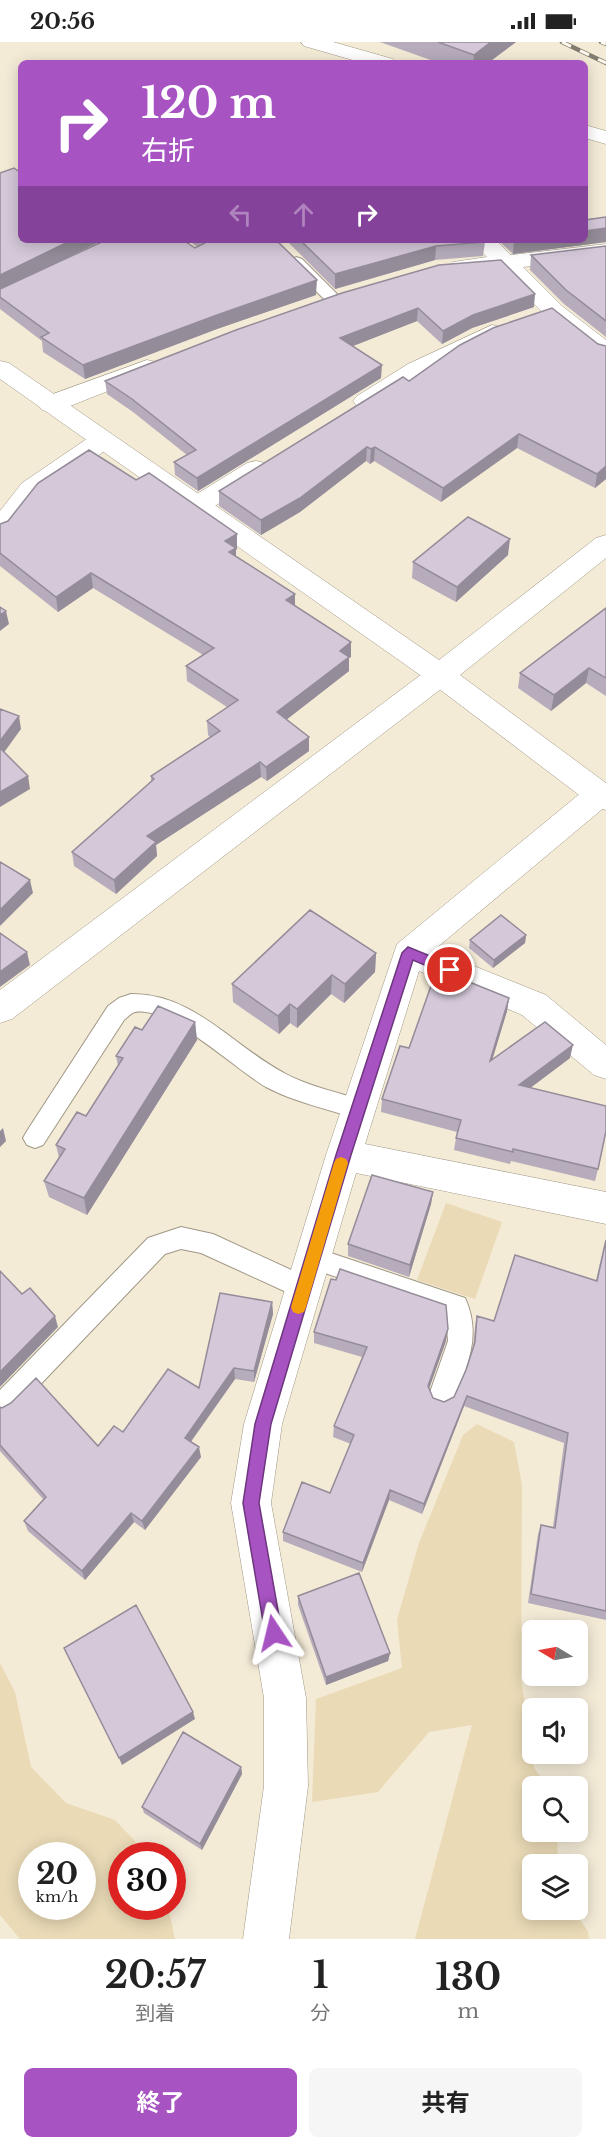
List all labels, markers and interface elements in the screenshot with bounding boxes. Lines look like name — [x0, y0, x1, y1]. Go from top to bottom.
text: 20:56 — [30, 8, 95, 35]
text: 120 m — [141, 77, 276, 129]
icon: right — [42, 84, 120, 162]
text: 右折 — [141, 134, 195, 167]
icon: left — [224, 198, 257, 231]
icon: ahead — [287, 198, 320, 231]
icon: right — [350, 198, 383, 231]
pin — [424, 944, 475, 995]
icon: arrive — [433, 953, 466, 986]
position arrow — [242, 1601, 306, 1665]
north arrow — [522, 1620, 588, 1686]
map controls — [522, 1620, 588, 1920]
button: sound — [522, 1698, 588, 1764]
button: search — [522, 1776, 588, 1842]
speed limit sign: 30 — [108, 1842, 186, 1920]
button: layers — [522, 1854, 588, 1920]
text: 20 — [36, 1855, 78, 1892]
text: km/h — [36, 1887, 78, 1906]
text: 20:57 — [105, 1953, 206, 1998]
text: 1 — [313, 1953, 328, 1998]
text: 130 — [435, 1955, 501, 2000]
text: m — [458, 1999, 479, 2023]
text: 到着 — [135, 2001, 175, 2025]
text: 分 — [311, 2001, 331, 2025]
button: 終了 — [24, 2068, 297, 2137]
button: 共有 — [309, 2068, 582, 2137]

